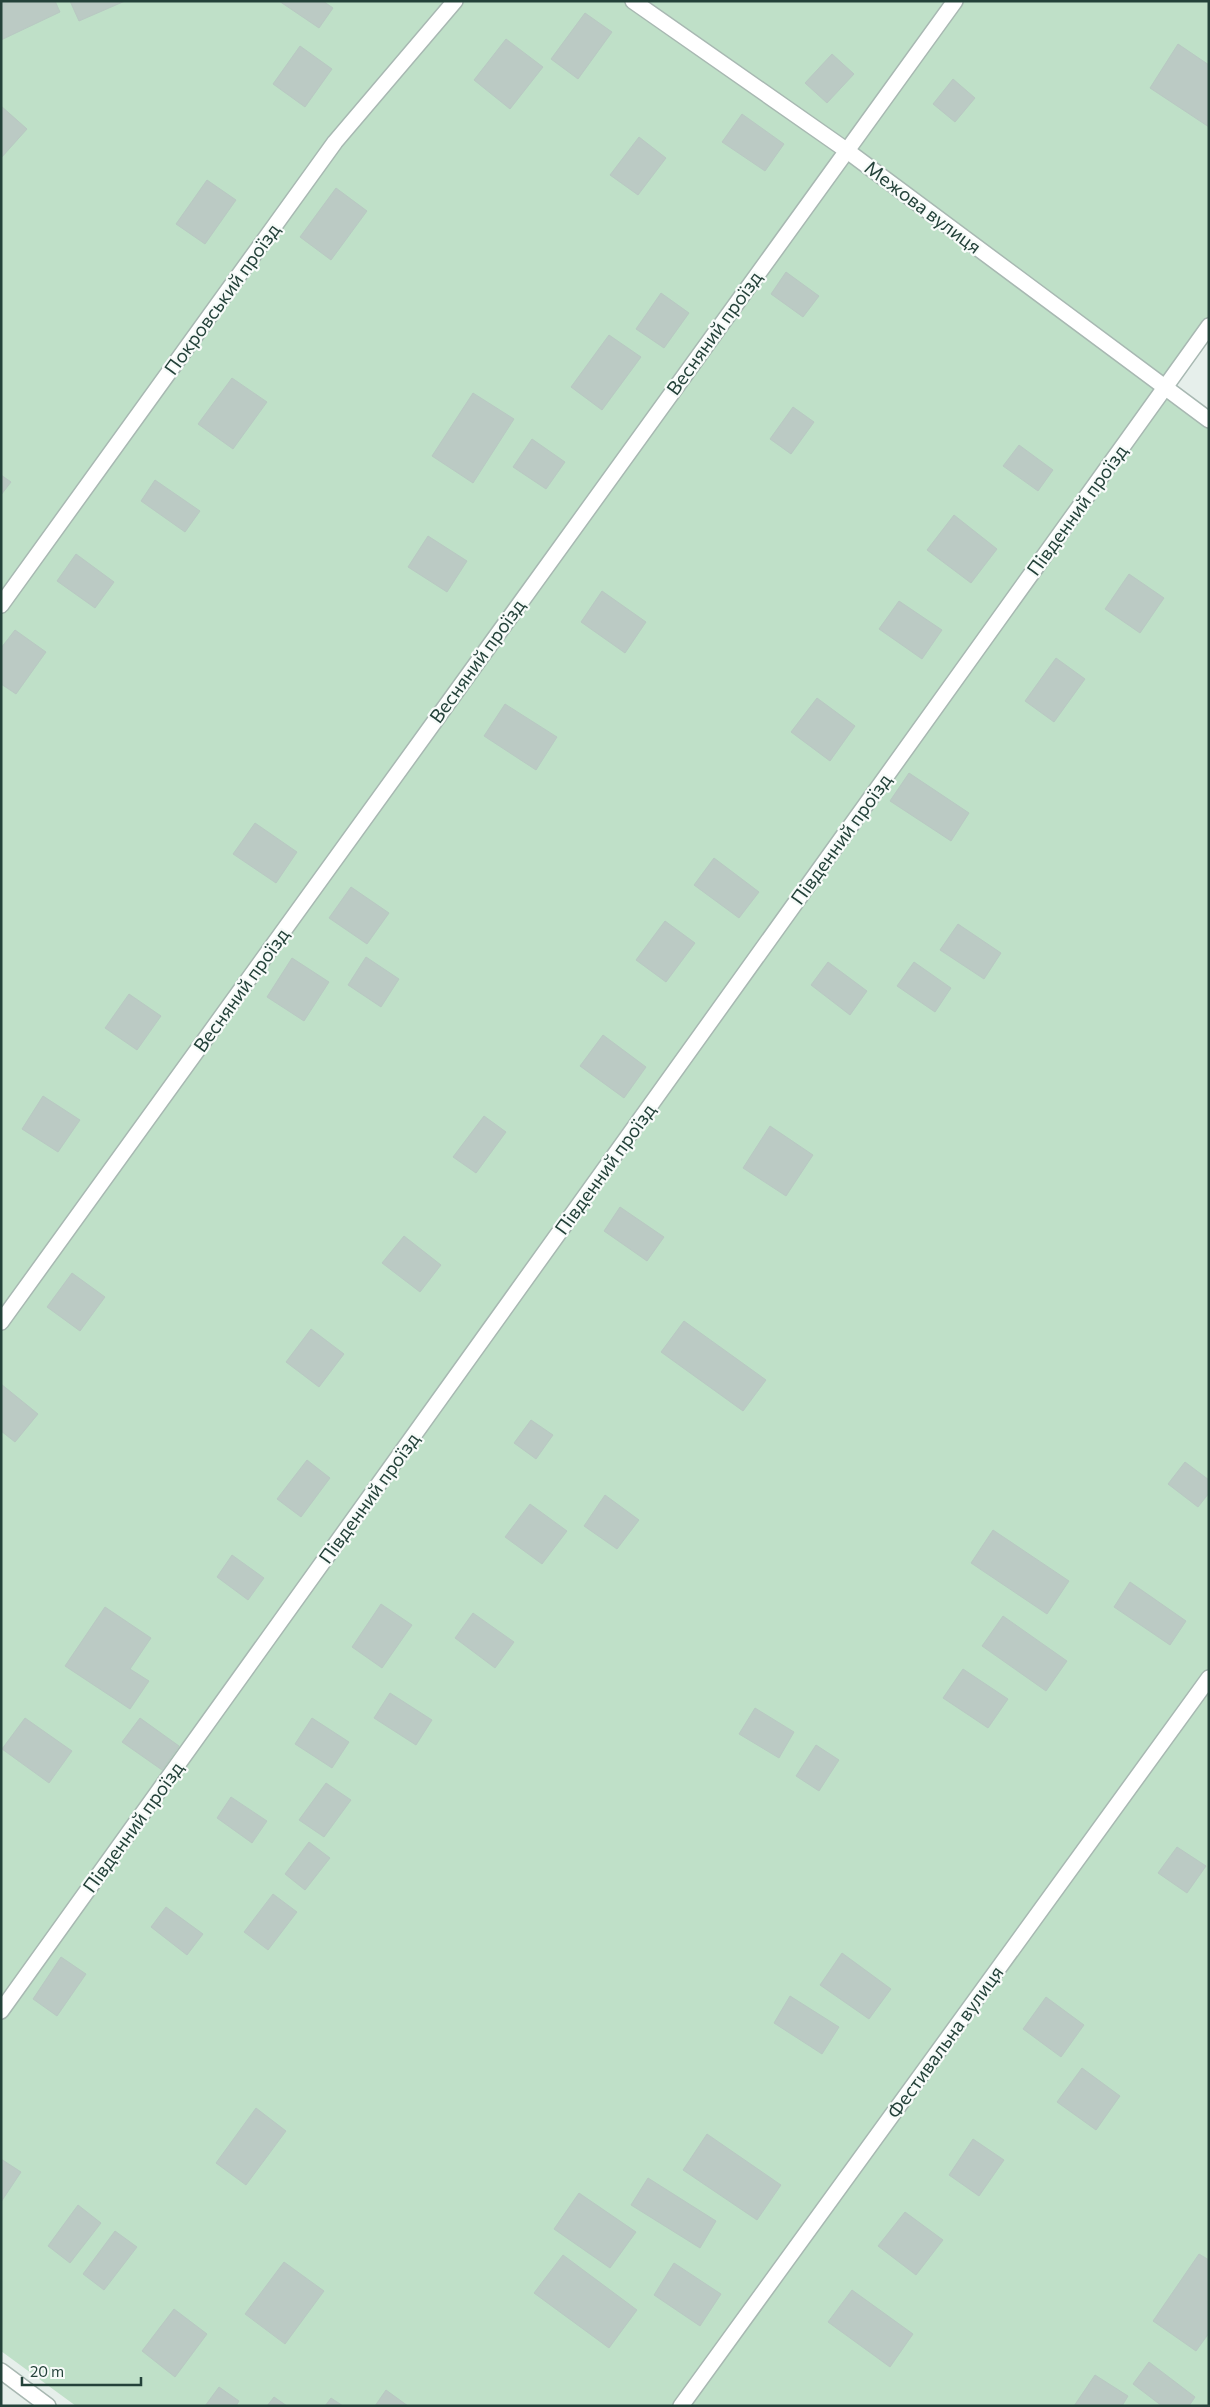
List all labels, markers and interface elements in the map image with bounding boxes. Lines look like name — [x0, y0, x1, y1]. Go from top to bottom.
street label: Межова вулиця — [861, 155, 986, 258]
street label: Покровський проїзд — [159, 219, 284, 379]
street label: Весняний проїзд — [661, 266, 766, 399]
street label: Південний проїзд — [1021, 440, 1132, 580]
street label: Весняний проїзд — [424, 594, 529, 727]
street label: Південний проїзд — [785, 769, 896, 909]
street label: Весняний проїзд — [188, 923, 293, 1056]
street label: Південний проїзд — [549, 1099, 660, 1239]
street label: Південний проїзд — [313, 1428, 424, 1568]
street label: Південний проїзд — [77, 1757, 188, 1897]
street label: Фестивальна вулиця — [882, 1961, 1008, 2122]
scale bar — [22, 2354, 141, 2386]
text: 20 m — [30, 2362, 64, 2380]

